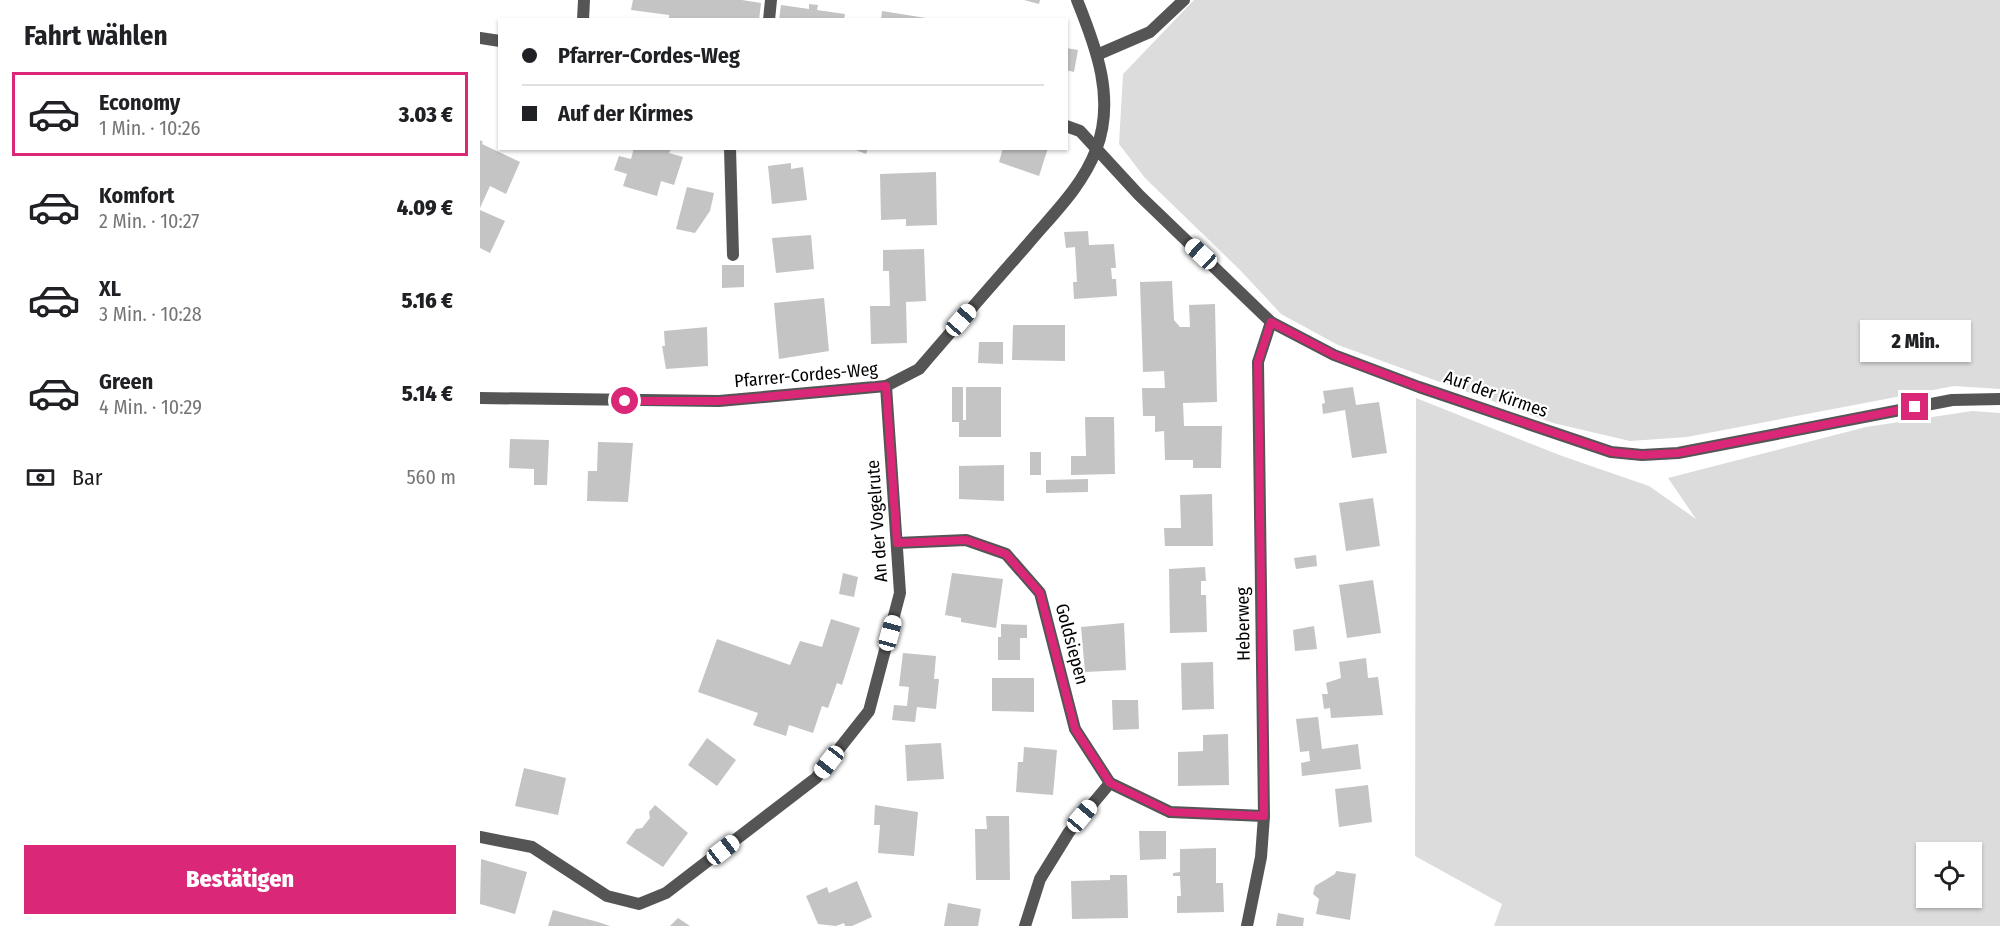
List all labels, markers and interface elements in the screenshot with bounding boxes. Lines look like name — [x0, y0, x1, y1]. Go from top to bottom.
text: Fahrt wählen — [24, 20, 168, 52]
text: Pfarrer-Cordes-Weg — [558, 42, 740, 69]
icon: car — [27, 87, 81, 141]
text: Economy — [99, 89, 180, 116]
text: Auf der Kirmes — [558, 100, 693, 127]
text: 3.03 € — [399, 101, 453, 128]
text: 1 Min. · 10:26 — [99, 116, 200, 140]
icon: car — [27, 180, 81, 234]
text: Komfort — [99, 182, 174, 209]
text: 4.09 € — [397, 194, 453, 221]
text: 2 Min. · 10:27 — [99, 209, 199, 233]
car — [1182, 235, 1220, 273]
icon: car — [27, 273, 81, 327]
text: XL — [99, 275, 121, 302]
text: 5.16 € — [402, 287, 453, 314]
car — [942, 301, 980, 339]
text: 3 Min. · 10:28 — [99, 302, 202, 326]
callout: 2 Min. — [1860, 320, 1970, 362]
text: 2 Min. — [1891, 329, 1940, 353]
street label: Pfarrer-Cordes-Weg — [733, 358, 879, 392]
icon: car — [27, 366, 81, 420]
street label: Auf der Kirmes — [1441, 366, 1551, 422]
text: Green — [99, 368, 153, 395]
text: 5.14 € — [402, 380, 453, 407]
route start — [611, 387, 638, 414]
route end — [1901, 393, 1928, 420]
text: 4 Min. · 10:29 — [99, 395, 202, 419]
street label: An der Vogelrute — [862, 459, 892, 583]
icon: cash — [24, 461, 57, 494]
text: Bar — [72, 464, 103, 491]
text: 560 m — [406, 465, 456, 489]
street label: Heberweg — [1231, 586, 1255, 661]
street label: Goldsiepen — [1051, 601, 1093, 687]
car — [877, 613, 903, 653]
car — [811, 742, 847, 782]
car — [1064, 796, 1100, 836]
car — [703, 832, 743, 868]
map controls — [1916, 842, 1982, 908]
button: locate — [1916, 842, 1982, 908]
button: Bestätigen — [24, 845, 456, 914]

